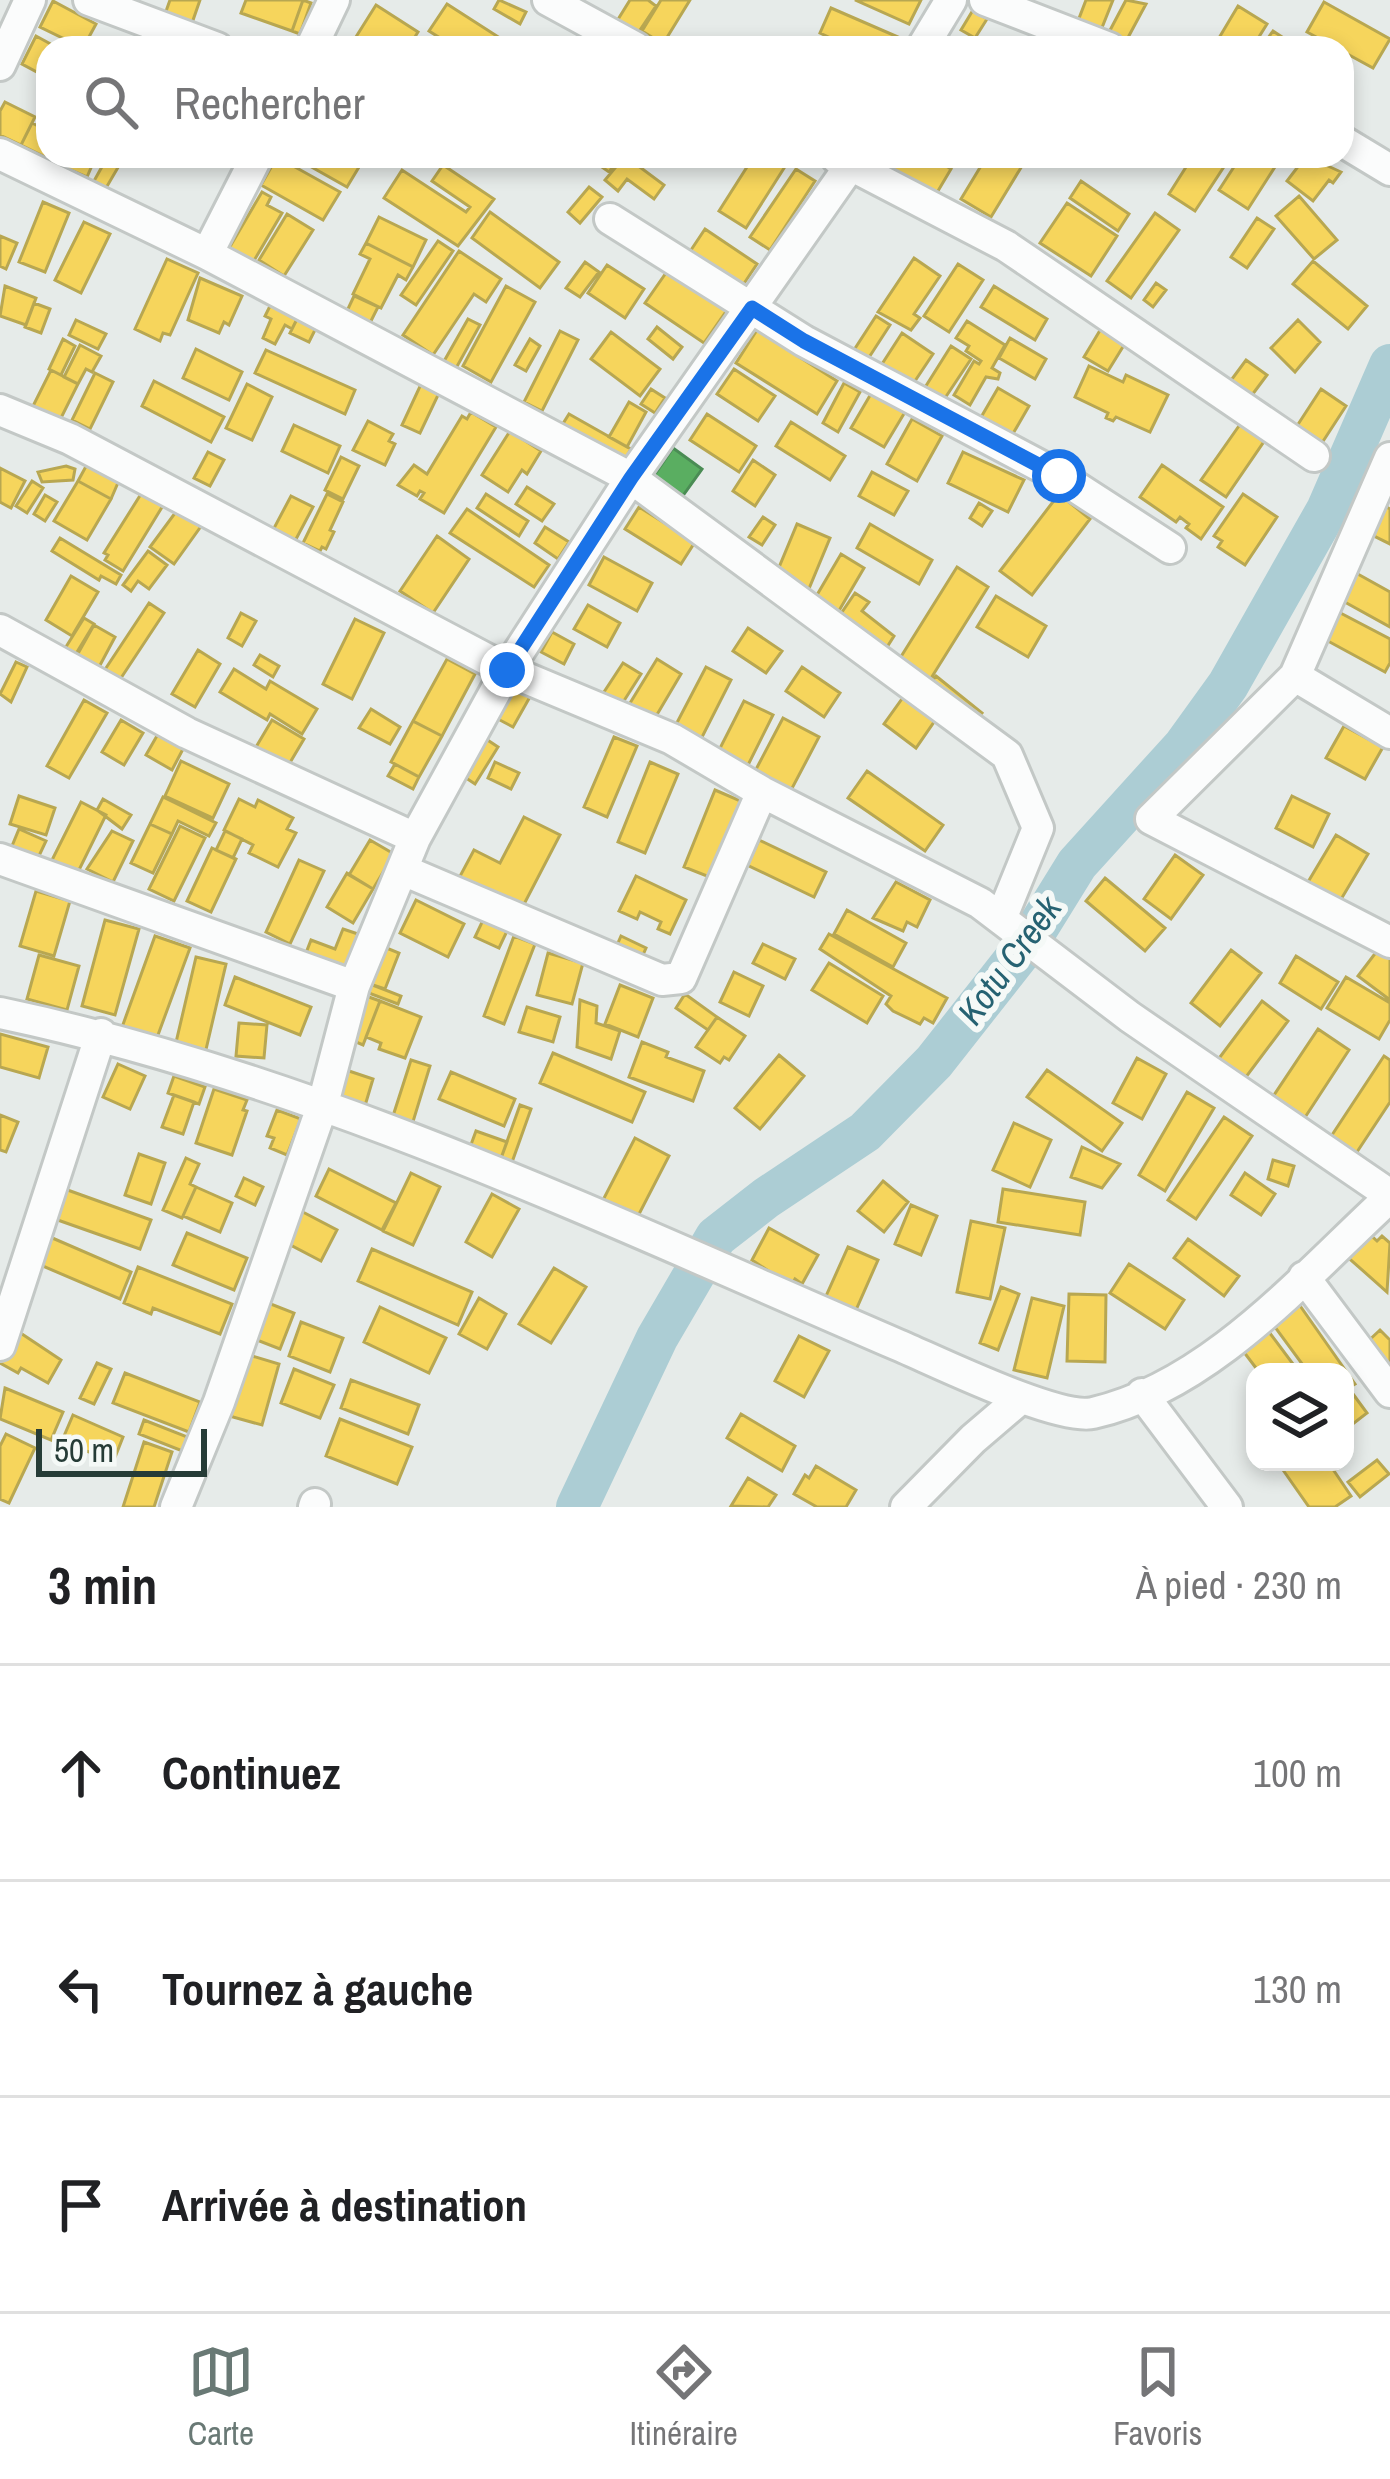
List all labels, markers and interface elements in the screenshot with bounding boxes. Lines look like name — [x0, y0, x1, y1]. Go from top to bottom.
search box — [36, 36, 1354, 168]
icon: search — [78, 69, 144, 135]
text: Rechercher — [174, 72, 365, 133]
route start — [1032, 449, 1086, 503]
route end — [480, 643, 534, 697]
water label: Kotu Creek — [946, 885, 1073, 1034]
map controls — [1246, 1363, 1354, 1471]
button: layers — [1246, 1363, 1354, 1471]
scale bar — [36, 1423, 207, 1476]
text: 50 m — [54, 1428, 114, 1472]
text: 3 min — [48, 1551, 157, 1620]
text: À pied · 230 m — [1136, 1559, 1342, 1611]
icon: ahead — [48, 1740, 114, 1806]
text: Continuez — [162, 1742, 340, 1803]
text: 100 m — [1253, 1747, 1342, 1799]
icon: left — [48, 1956, 114, 2022]
text: Tournez à gauche — [162, 1958, 473, 2019]
text: 130 m — [1253, 1963, 1342, 2015]
icon: arrive — [48, 2172, 114, 2238]
text: Arrivée à destination — [162, 2174, 527, 2235]
tab: Carte — [188, 2339, 254, 2455]
tab: Itinéraire — [629, 2339, 738, 2455]
tab: Favoris — [1113, 2339, 1202, 2455]

